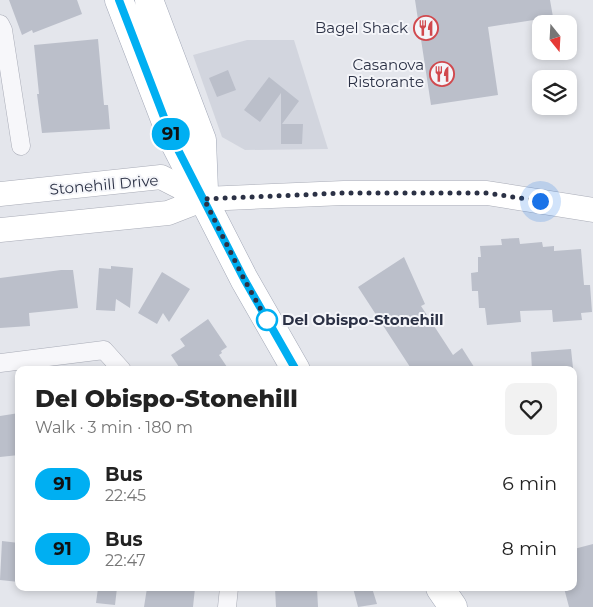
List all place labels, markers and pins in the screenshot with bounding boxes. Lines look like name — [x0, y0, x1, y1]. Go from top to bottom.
restaurant icon: Bagel Shack — [413, 15, 439, 41]
place label: Bagel Shack — [315, 18, 408, 37]
place label: Casanova Ristorante — [347, 55, 424, 91]
restaurant icon: Casanova Ristorante — [429, 61, 455, 87]
marker: Del Obispo-Stonehill — [256, 309, 278, 331]
place label: Del Obispo-Stonehill — [282, 310, 443, 329]

